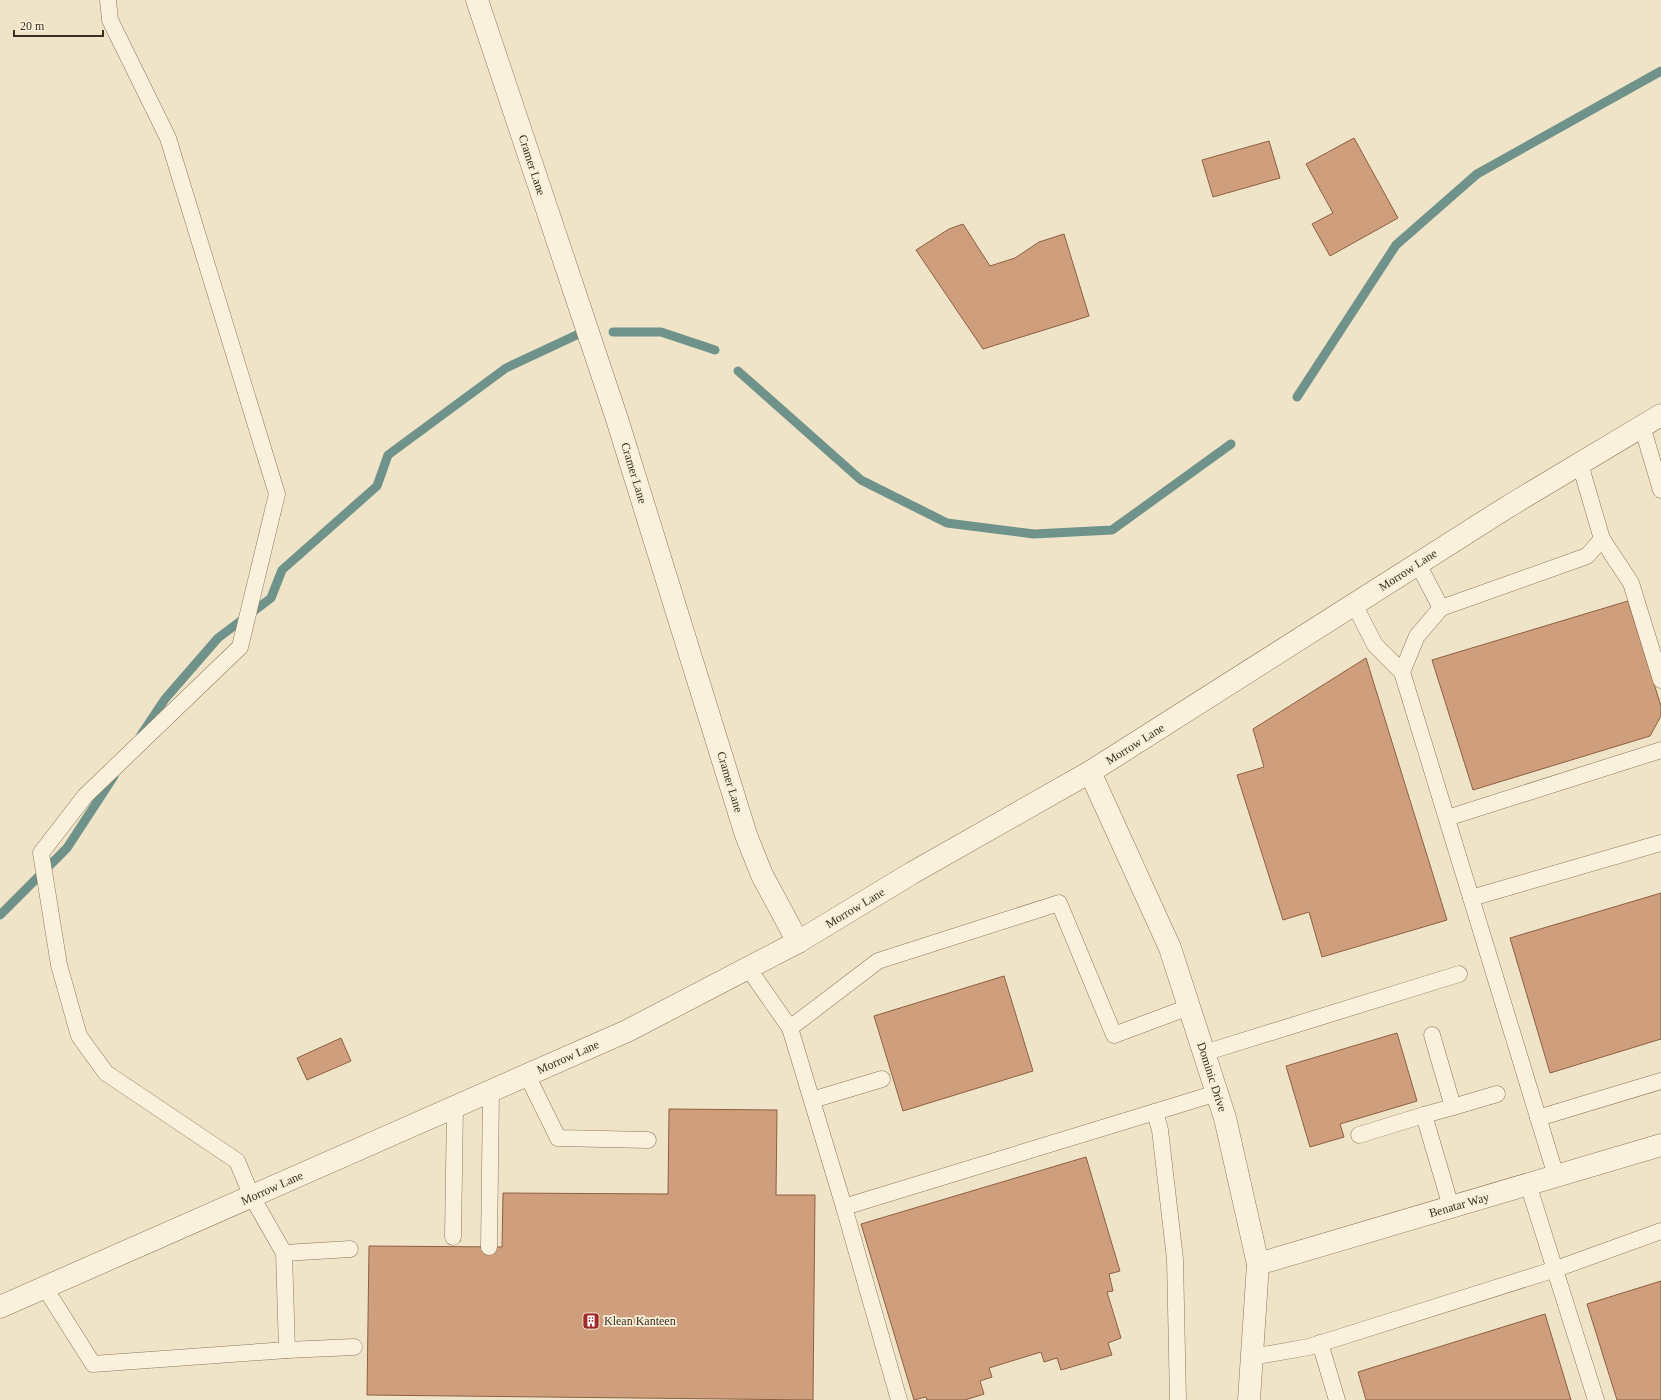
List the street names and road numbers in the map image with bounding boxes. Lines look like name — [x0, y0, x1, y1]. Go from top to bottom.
street label: Cramer Lane — [516, 133, 548, 197]
street label: Cramer Lane — [618, 441, 650, 505]
street label: Morrow Lane — [1376, 546, 1440, 594]
street label: Morrow Lane — [1103, 720, 1167, 768]
street label: Cramer Lane — [714, 750, 746, 814]
street label: Morrow Lane — [823, 885, 887, 931]
street label: Morrow Lane — [535, 1037, 601, 1077]
street label: Dominic Drive — [1194, 1040, 1230, 1114]
street label: Morrow Lane — [239, 1168, 305, 1208]
street label: Benatar Way — [1427, 1190, 1491, 1220]

